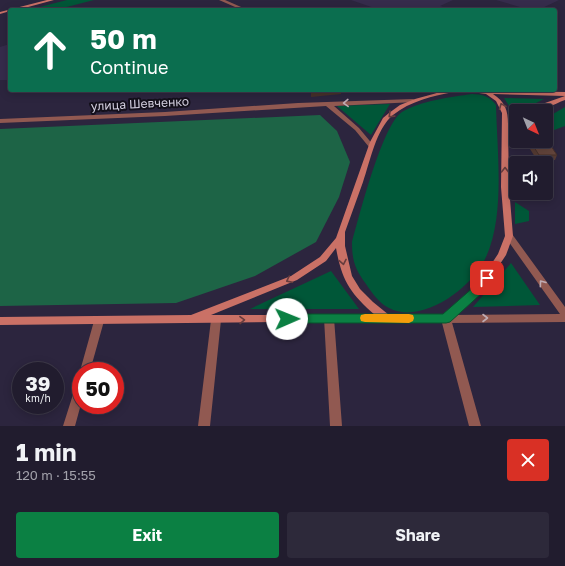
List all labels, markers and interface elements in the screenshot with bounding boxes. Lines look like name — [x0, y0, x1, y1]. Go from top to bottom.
text: 50 m — [90, 22, 157, 55]
icon: ahead — [24, 24, 76, 76]
text: Continue — [90, 56, 168, 78]
street label: улица Шевченко — [90, 93, 189, 114]
one-way arrow — [343, 99, 349, 108]
one-way arrow — [499, 102, 507, 109]
north arrow — [509, 104, 553, 148]
map controls — [509, 104, 553, 200]
one-way arrow — [388, 111, 396, 118]
button: sound — [509, 156, 553, 200]
one-way arrow — [501, 167, 509, 173]
one-way arrow — [339, 259, 347, 265]
pin — [470, 261, 504, 295]
icon: arrive — [476, 267, 498, 289]
one-way arrow — [285, 275, 293, 283]
one-way arrow — [540, 280, 547, 287]
position arrow — [266, 298, 308, 340]
one-way arrow — [482, 314, 488, 323]
one-way arrow — [239, 315, 245, 324]
speed limit sign: 50 — [72, 362, 124, 414]
text: 39 — [26, 371, 50, 395]
text: km/h — [25, 392, 51, 404]
text: 1 min — [16, 437, 76, 466]
button: close — [507, 439, 549, 481]
text: 120 m · 15:55 — [16, 467, 96, 483]
button: Exit — [16, 512, 279, 558]
button: Share — [287, 512, 549, 558]

